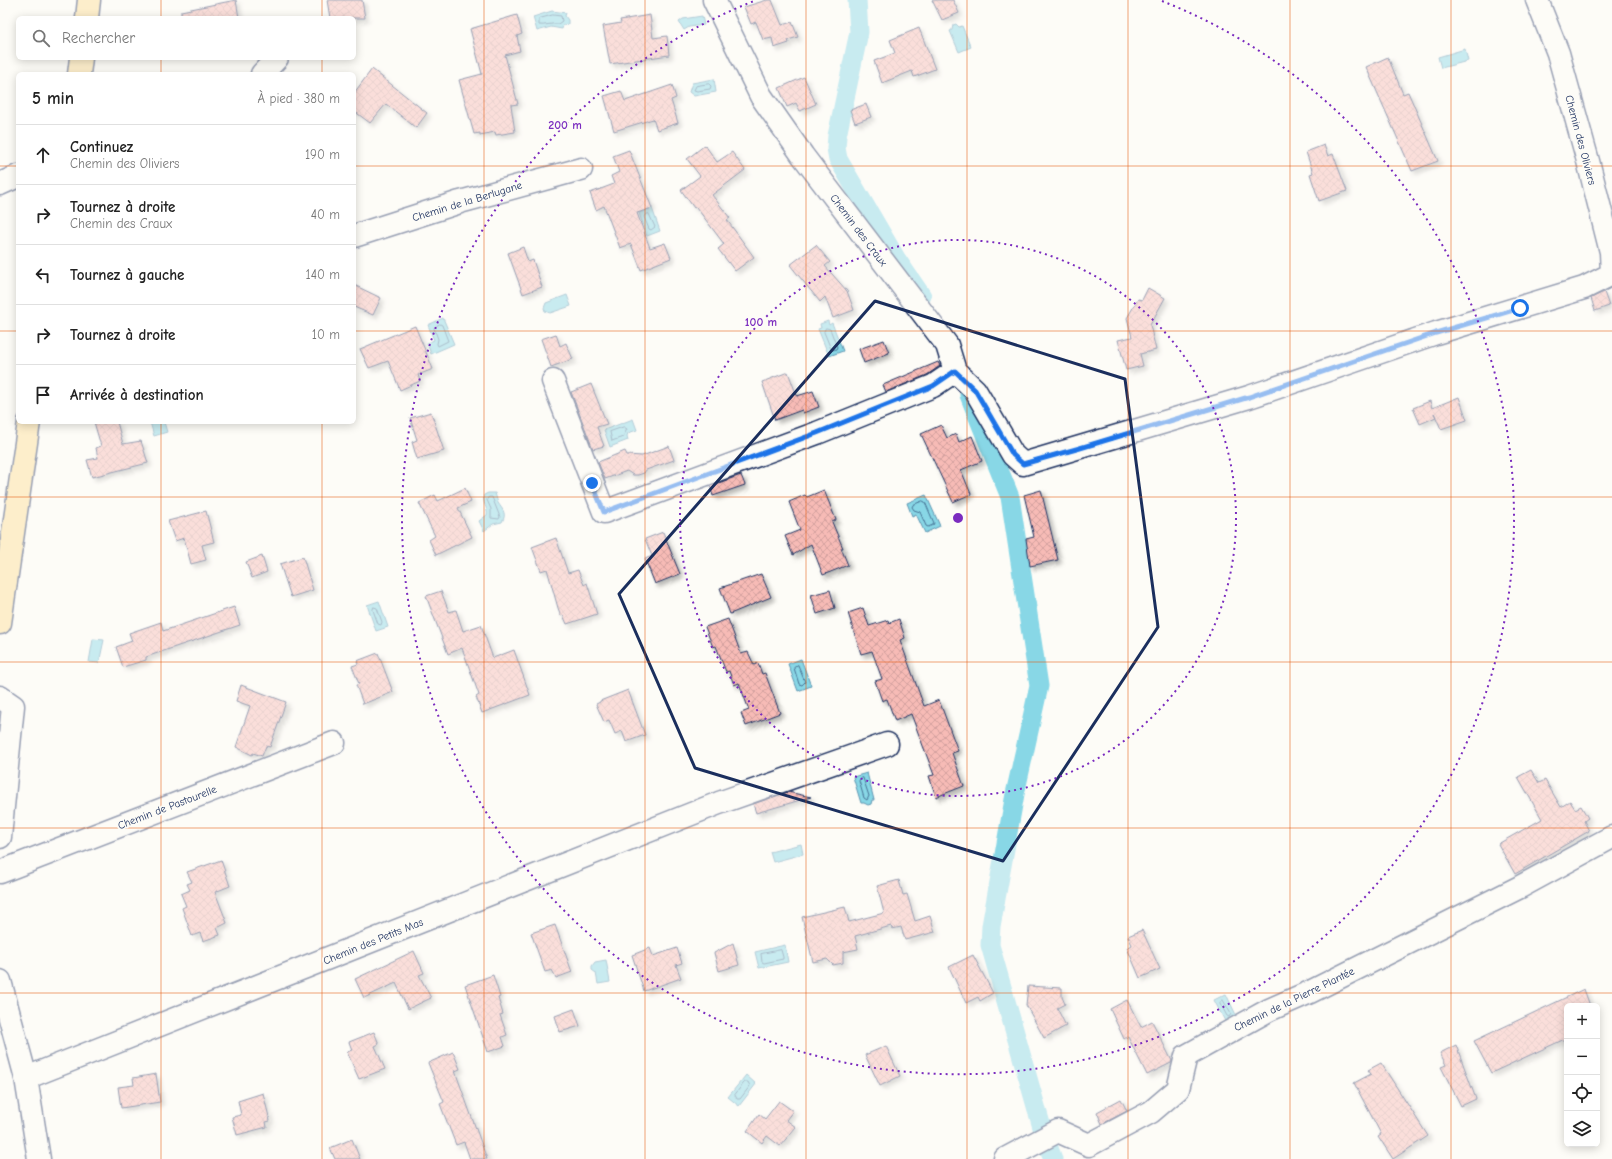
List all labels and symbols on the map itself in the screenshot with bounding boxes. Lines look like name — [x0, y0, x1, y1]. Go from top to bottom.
street label: Chemin des Oliviers — [1562, 94, 1599, 187]
text: 200 m — [548, 118, 582, 132]
street label: Chemin de la Berlugane — [411, 178, 524, 224]
street label: Chemin des Craux — [827, 192, 890, 269]
route start — [1511, 299, 1529, 317]
text: 100 m — [745, 315, 777, 329]
route end — [583, 474, 601, 492]
centre of rings — [951, 511, 965, 525]
street label: Chemin de Pastourelle — [116, 782, 219, 832]
street label: Chemin des Petits Mas — [321, 915, 426, 967]
street label: Chemin de la Pierre Plantée — [1232, 964, 1357, 1034]

